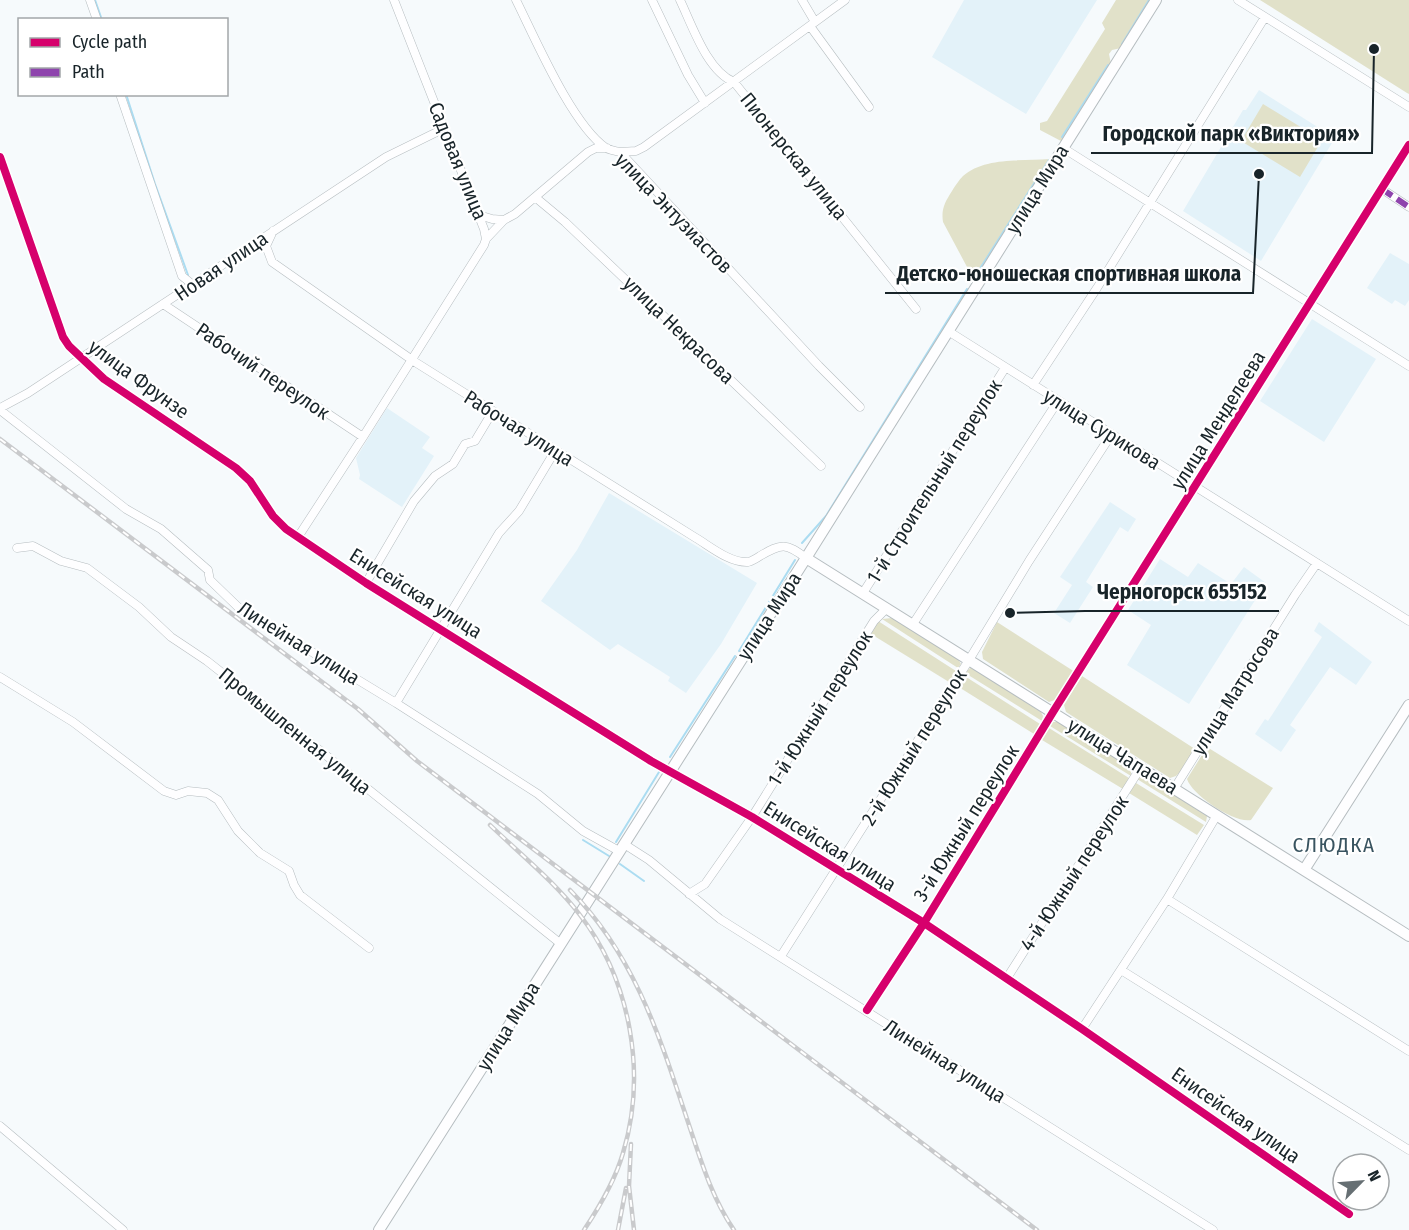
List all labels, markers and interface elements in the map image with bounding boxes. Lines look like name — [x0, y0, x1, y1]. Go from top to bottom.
legend — [18, 18, 228, 96]
text: Cycle path — [72, 31, 147, 53]
text: Path — [72, 61, 105, 83]
street label: Пионерская улица — [735, 88, 853, 224]
street label: Садовая улица — [424, 99, 492, 223]
callout: Городской парк «Виктория» — [1091, 114, 1372, 153]
text: Городской парк «Виктория» — [1103, 121, 1359, 147]
street label: улица Мира — [1000, 140, 1074, 238]
street label: улица Энтузиастов — [610, 148, 738, 278]
street label: Новая улица — [170, 226, 272, 306]
callout: Детско-юношеская спортивная школа — [885, 254, 1253, 293]
text: Детско-юношеская спортивная школа — [896, 261, 1241, 287]
street label: улица Некрасова — [619, 271, 739, 389]
street label: Рабочий переулок — [192, 317, 335, 425]
street label: улица Фрунзе — [84, 335, 194, 423]
street label: улица Менделеева — [1166, 346, 1270, 494]
street label: 1-й Строительный переулок — [861, 374, 1007, 587]
street label: улица Сурикова — [1039, 383, 1165, 475]
street label: Рабочая улица — [460, 385, 578, 471]
street label: Енисейская улица — [345, 543, 487, 643]
street label: улица Мира — [732, 568, 806, 664]
callout: Черногорск 655152 — [1085, 572, 1279, 611]
text: Черногорск 655152 — [1097, 579, 1267, 605]
street label: Линейная улица — [234, 596, 364, 690]
street label: улица Матросова — [1186, 623, 1284, 759]
street label: 1-й Южный переулок — [762, 625, 878, 790]
street label: Промышленная улица — [214, 662, 376, 800]
street label: 2-й Южный переулок — [856, 664, 972, 830]
street label: улица Чапаева — [1063, 713, 1183, 799]
street label: 3-й Южный переулок — [908, 740, 1024, 906]
street label: 4-й Южный переулок — [1015, 790, 1134, 955]
street label: Енисейская улица — [759, 796, 901, 896]
district label: СЛЮДКА — [1293, 832, 1375, 858]
street label: улица Мира — [471, 977, 545, 1075]
street label: Линейная улица — [880, 1014, 1010, 1108]
street label: Енисейская улица — [1167, 1062, 1305, 1168]
north arrow — [1331, 1152, 1391, 1212]
text: N — [1364, 1168, 1385, 1184]

